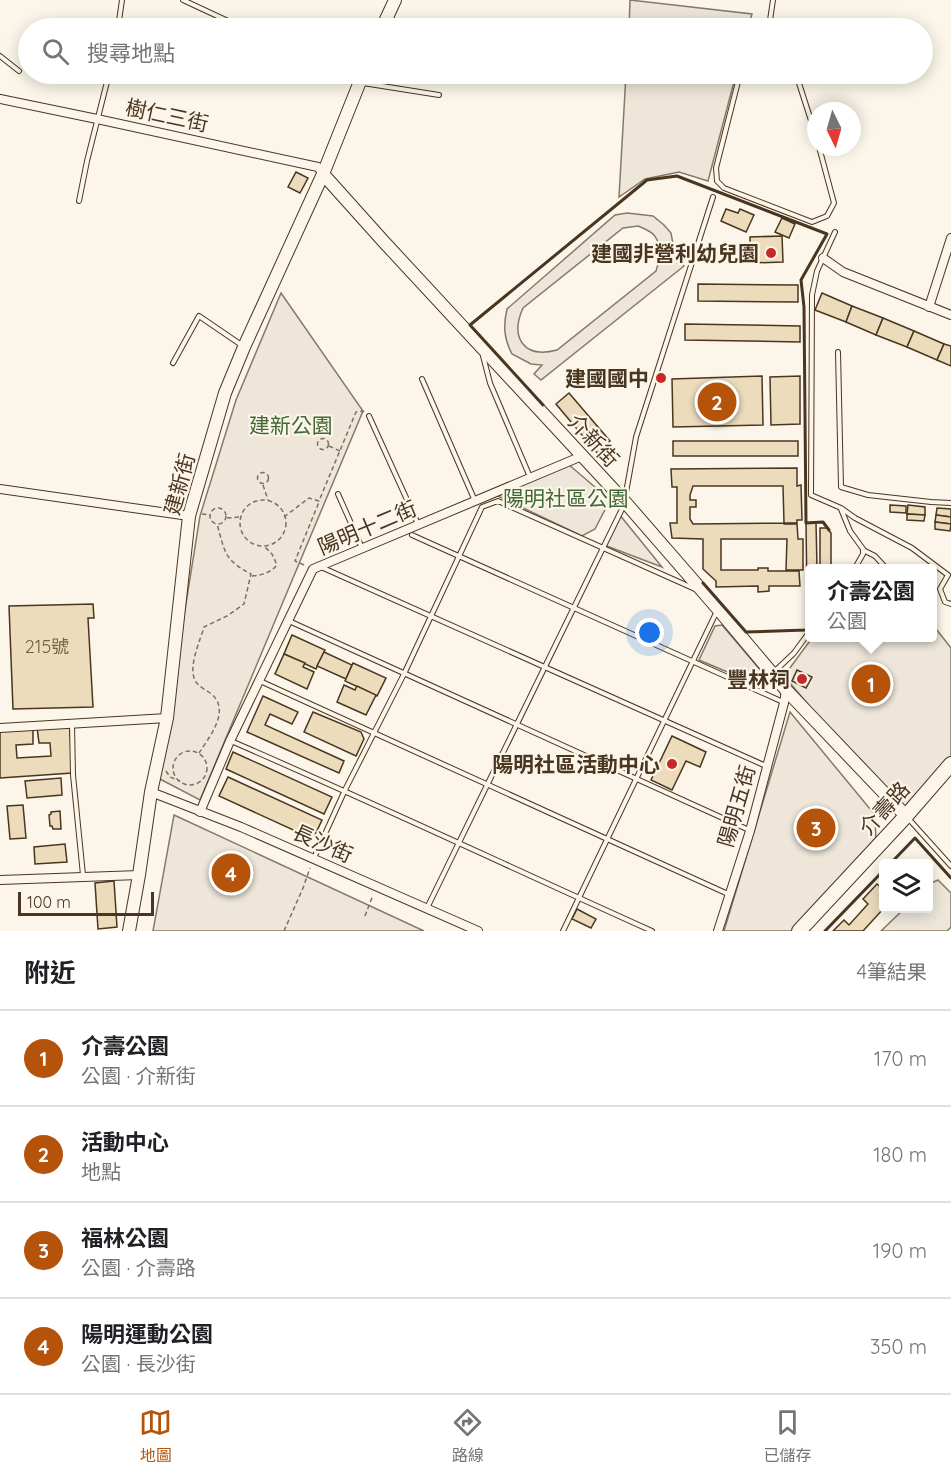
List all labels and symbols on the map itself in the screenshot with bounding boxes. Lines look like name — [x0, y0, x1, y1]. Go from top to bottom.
street label: 樹仁三街 — [123, 94, 211, 136]
north arrow — [807, 102, 861, 156]
place label: 建國非營利幼兒園 — [591, 240, 759, 266]
marker: 建國非營利幼兒園 — [764, 246, 778, 260]
place label: 建國國中 — [565, 365, 649, 391]
marker: 建國國中 — [654, 371, 668, 385]
pin: 2 — [698, 380, 736, 424]
street label: 介新街 — [563, 408, 625, 472]
park label: 建新公園 — [249, 412, 333, 438]
street label: 建新街 — [158, 450, 200, 518]
park label: 陽明社區公園 — [503, 485, 629, 511]
street label: 陽明十二街 — [314, 495, 420, 559]
your location — [635, 618, 664, 647]
house number: 215號 — [25, 635, 69, 658]
pin: 1 — [852, 662, 890, 706]
place label: 豐林祠 — [727, 666, 790, 692]
marker: 豐林祠 — [795, 672, 809, 686]
place label: 陽明社區活動中心 — [492, 751, 660, 777]
marker: 陽明社區活動中心 — [665, 757, 679, 771]
street label: 陽明五街 — [712, 762, 760, 850]
street label: 介壽路 — [853, 776, 915, 840]
pin: 3 — [796, 806, 836, 850]
street label: 長沙街 — [289, 818, 357, 868]
pin: 4 — [212, 850, 250, 896]
scale bar — [18, 889, 154, 916]

